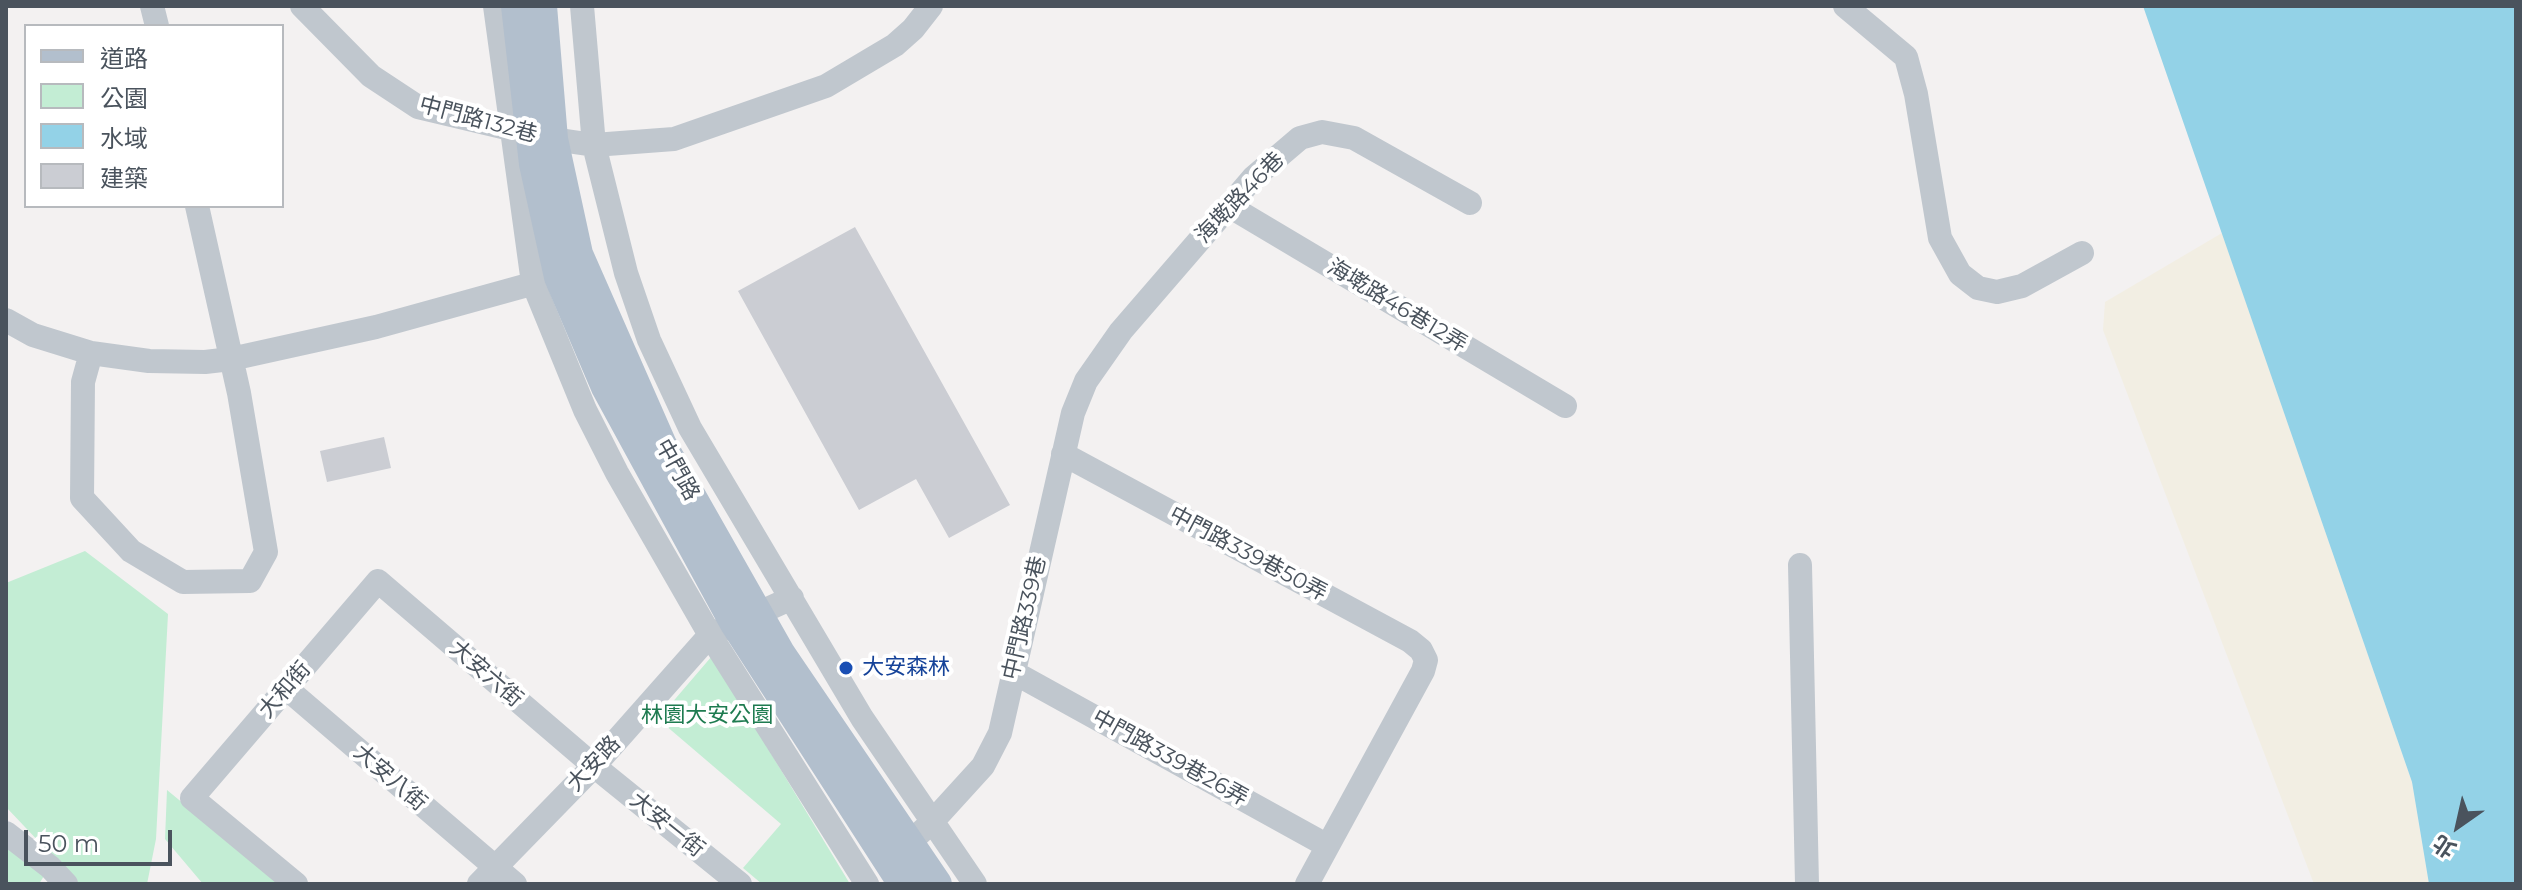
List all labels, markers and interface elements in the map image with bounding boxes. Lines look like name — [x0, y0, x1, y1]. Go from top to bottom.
legend — [24, 24, 284, 208]
text: 道路 — [100, 44, 148, 73]
text: 公園 — [100, 84, 148, 113]
street label: 中門路132巷 — [416, 92, 540, 148]
text: 水域 — [100, 124, 148, 153]
street label: 海墘路46巷 — [1190, 147, 1290, 249]
text: 建築 — [100, 164, 148, 193]
street label: 海墘路46巷12弄 — [1322, 254, 1472, 358]
street label: 中門路 — [649, 435, 705, 505]
street label: 中門路339巷50弄 — [1164, 501, 1332, 607]
street label: 中門路339巷 — [998, 554, 1052, 682]
street label: 大安六街 — [444, 635, 528, 713]
place label: 大安森林 — [862, 655, 950, 681]
street label: 大和街 — [253, 656, 317, 724]
marker: 大安森林 — [837, 659, 855, 677]
park label: 林園大安公園 — [641, 703, 773, 729]
street label: 中門路339巷26弄 — [1088, 704, 1252, 812]
street label: 大安路 — [562, 731, 626, 797]
street label: 大安八街 — [348, 739, 432, 817]
north arrow — [2418, 786, 2498, 866]
street label: 大安一街 — [624, 787, 710, 863]
scale bar — [28, 814, 176, 864]
text: 50 m — [38, 829, 99, 858]
text: 北 — [2428, 829, 2461, 864]

